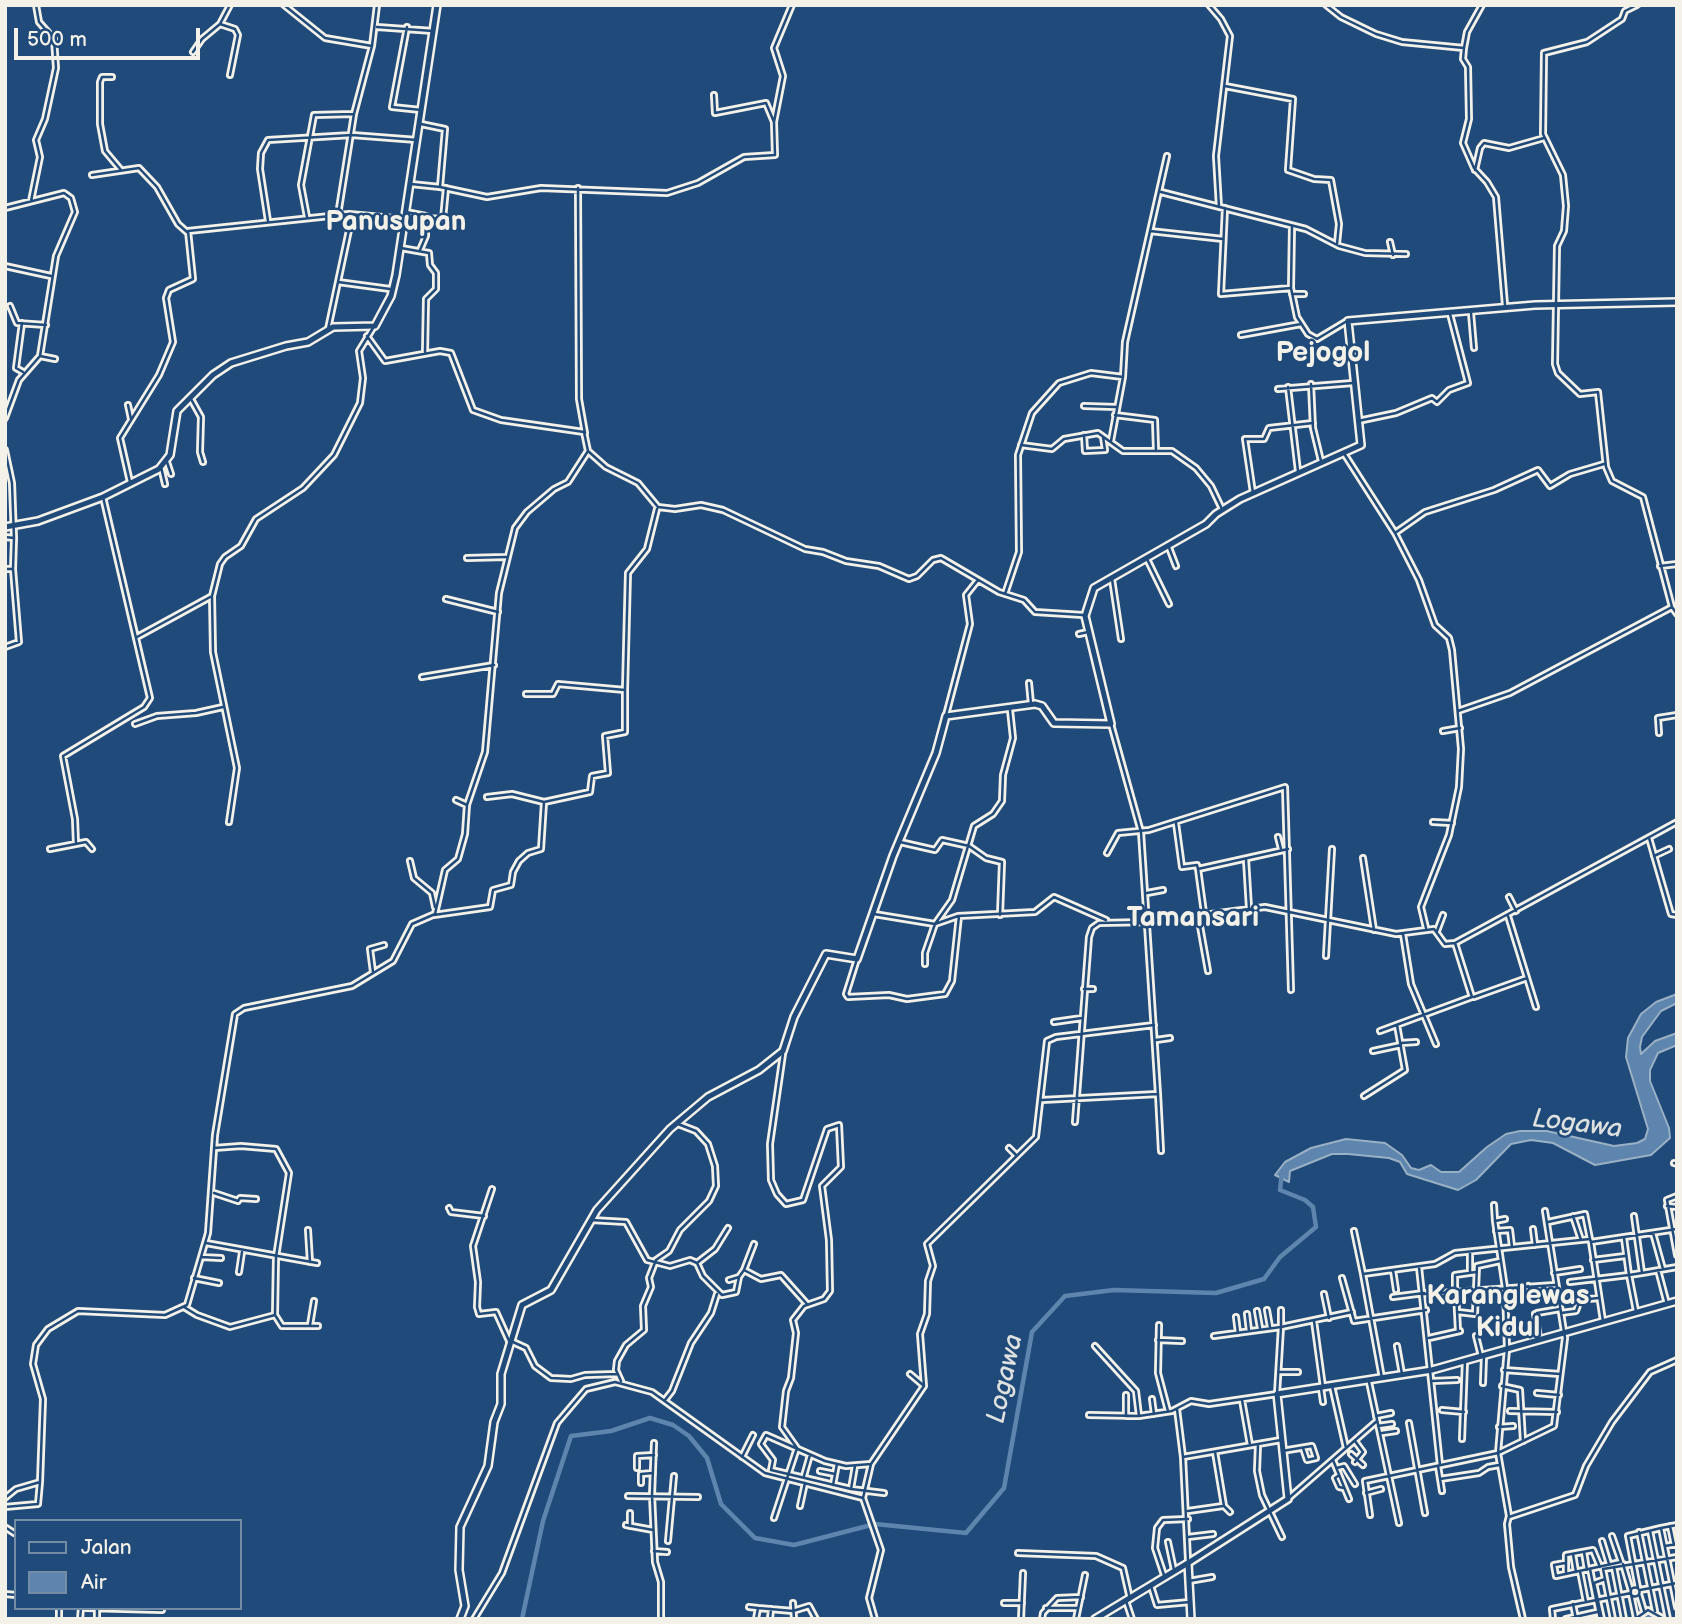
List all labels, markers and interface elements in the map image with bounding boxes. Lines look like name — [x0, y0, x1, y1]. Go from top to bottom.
scale bar — [18, 14, 203, 58]
text: 500 m — [27, 27, 87, 52]
district label: Panusupan — [326, 206, 466, 240]
district label: Pejogol — [1276, 337, 1370, 371]
district label: Tamansari — [1127, 902, 1259, 936]
water label: Logawa — [1530, 1104, 1624, 1146]
district label: Karanglewas Kidul — [1426, 1280, 1590, 1346]
water label: Logawa — [981, 1332, 1031, 1426]
legend — [14, 1519, 242, 1610]
text: Jalan — [81, 1535, 132, 1560]
text: Air — [81, 1570, 106, 1595]

